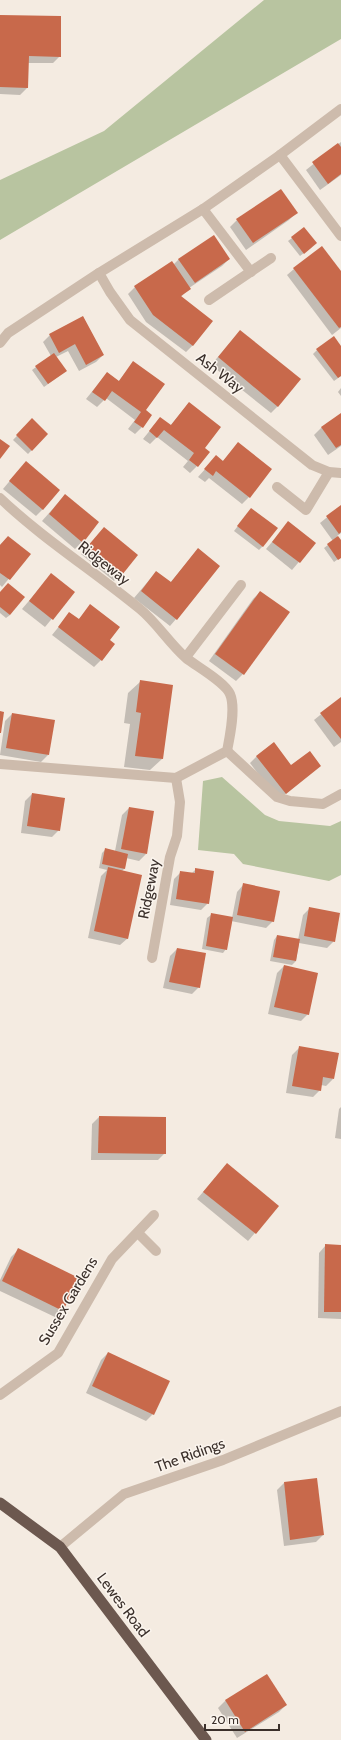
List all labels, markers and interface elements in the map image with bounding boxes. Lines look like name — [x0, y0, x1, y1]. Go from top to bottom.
street label: Ash Way — [193, 349, 248, 397]
street label: Ridgeway — [74, 537, 134, 589]
street label: Ridgeway — [134, 857, 164, 921]
street label: Sussex Gardens — [35, 1254, 101, 1348]
street label: The Ridings — [153, 1434, 227, 1476]
street label: Lewes Road — [93, 1569, 153, 1641]
scale bar — [205, 1706, 279, 1732]
text: 20 m — [211, 1712, 239, 1727]

